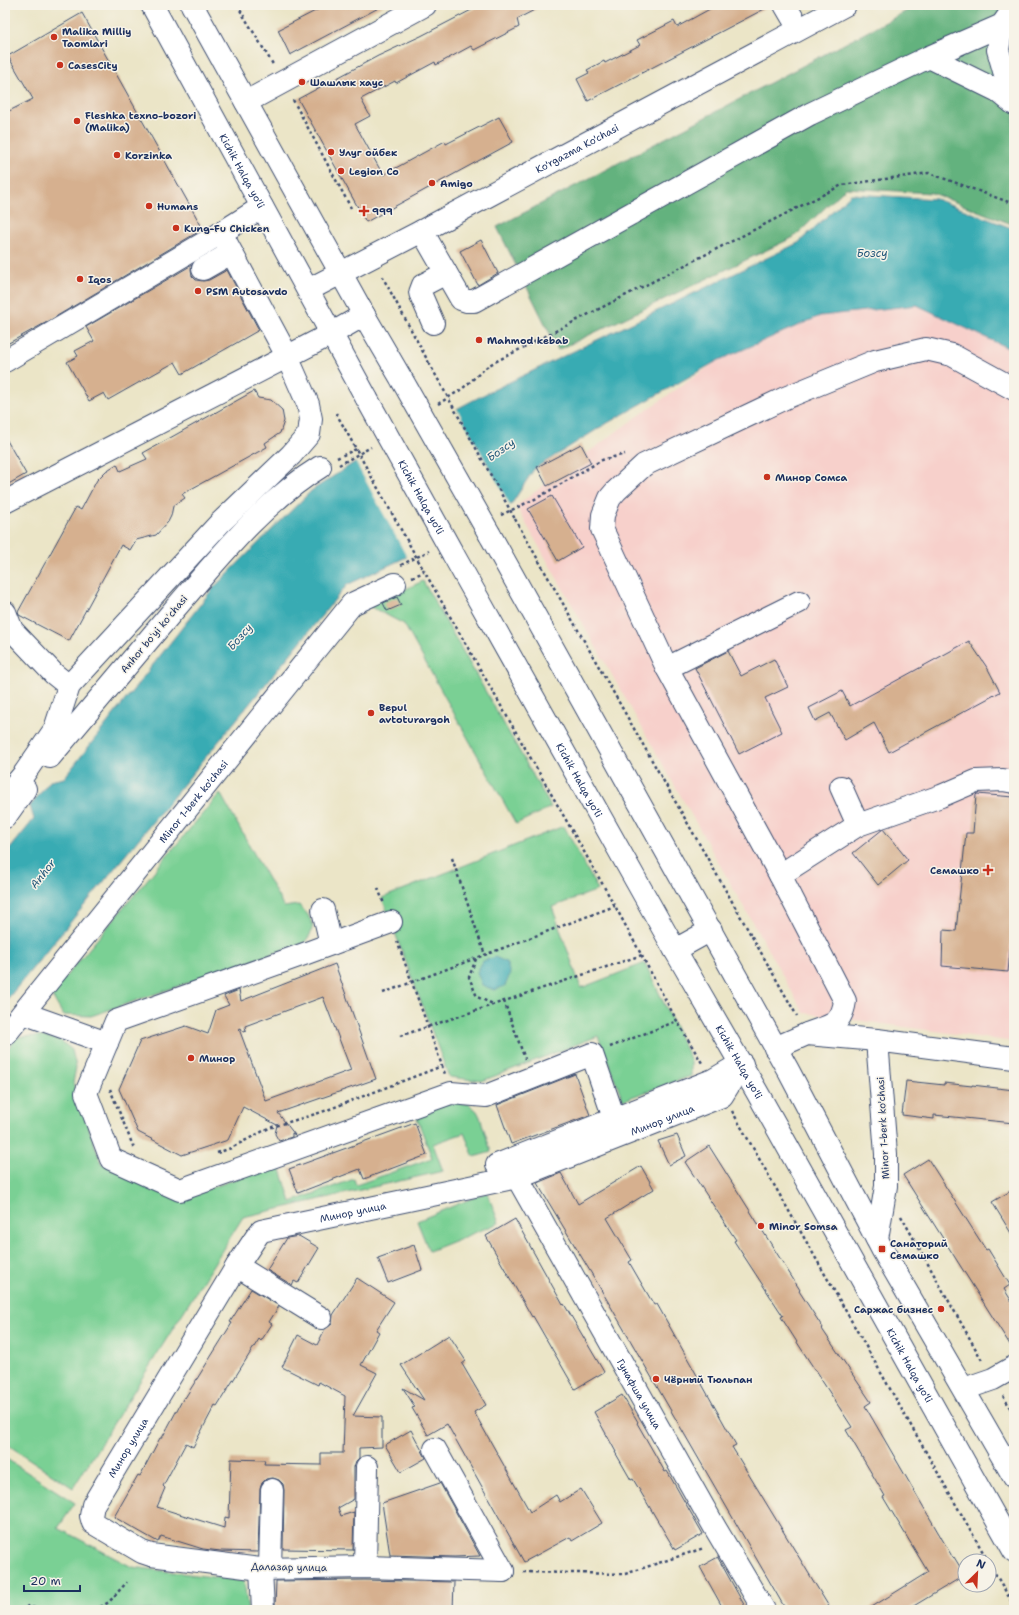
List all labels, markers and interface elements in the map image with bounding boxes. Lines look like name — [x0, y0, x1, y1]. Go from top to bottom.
place label: Malika Milliy Taomlari — [62, 25, 131, 50]
marker: Malika Milliy Taomlari — [49, 32, 59, 42]
place label: CasesCity — [68, 59, 118, 72]
marker: CasesCity — [55, 60, 65, 70]
place label: Шашлык хаус — [310, 76, 383, 89]
marker: Шашлык хаус — [297, 77, 307, 87]
place label: Fleshka texno-bozori (Malika) — [85, 109, 196, 134]
marker: Fleshka texno-bozori (Malika) — [72, 116, 82, 126]
street label: Ko'rgazma Ko'chasi — [533, 121, 621, 176]
street label: Kichik Halqa yo'li — [217, 131, 268, 211]
place label: Улуг ойбек — [339, 146, 398, 159]
marker: Улуг ойбек — [326, 147, 336, 157]
place label: Korzinka — [125, 149, 172, 162]
marker: Korzinka — [112, 150, 122, 160]
place label: Legion Co — [349, 165, 399, 178]
marker: Legion Co — [336, 166, 346, 176]
place label: Amigo — [440, 177, 473, 190]
marker: Amigo — [427, 178, 437, 188]
place label: Humans — [157, 200, 198, 213]
marker: Humans — [144, 201, 154, 211]
place label: 999 — [372, 205, 393, 218]
marker: 999 — [359, 206, 369, 216]
place label: Kung-Fu Chicken — [184, 222, 270, 235]
marker: Kung-Fu Chicken — [171, 223, 181, 233]
water label: Бозсу — [856, 246, 888, 261]
place label: Iqos — [88, 273, 111, 286]
marker: Iqos — [75, 274, 85, 284]
place label: PSM Autosavdo — [206, 285, 288, 298]
marker: PSM Autosavdo — [193, 286, 203, 296]
place label: Mahmod kebab — [487, 334, 568, 347]
marker: Mahmod kebab — [474, 335, 484, 345]
water label: Бозсу — [484, 435, 518, 465]
street label: Kichik Halqa yo'li — [395, 457, 447, 537]
place label: Минор Сомса — [775, 471, 848, 484]
marker: Минор Сомса — [762, 472, 772, 482]
street label: Anhor boʻyi koʻchasi — [118, 592, 190, 676]
water label: Бозсу — [224, 620, 256, 654]
place label: Bepul avtoturargoh — [379, 701, 450, 726]
marker: Bepul avtoturargoh — [366, 708, 376, 718]
street label: Kichik Halqa yo'li — [554, 740, 606, 820]
street label: Minor 1-berk ko'chasi — [156, 757, 231, 845]
water label: Anhor — [27, 856, 60, 892]
place label: Семашко — [930, 864, 979, 877]
marker: Семашко — [982, 864, 994, 876]
street label: Kichik Halqa yo'li — [713, 1022, 766, 1101]
place label: Минор — [199, 1052, 235, 1065]
marker: Минор — [186, 1053, 196, 1063]
street label: Minor 1-berk ko'chasi — [874, 1076, 892, 1180]
street label: Минор улица — [628, 1101, 697, 1138]
street label: Минор улица — [318, 1198, 388, 1225]
place label: Minor Somsa — [769, 1220, 838, 1233]
marker: Minor Somsa — [756, 1221, 766, 1231]
place label: Санаторий Семашко — [890, 1237, 948, 1262]
marker: Санаторий Семашко — [877, 1244, 887, 1254]
place label: Саржас бизнес — [854, 1303, 933, 1316]
marker: Саржас бизнес — [936, 1304, 946, 1314]
street label: Kichik Halqa yo'li — [884, 1326, 936, 1405]
street label: Гунафша улица — [614, 1356, 665, 1432]
place label: Чёрный Тюльпан — [664, 1373, 753, 1386]
marker: Чёрный Тюльпан — [651, 1374, 661, 1384]
street label: Минор улица — [105, 1415, 151, 1480]
north arrow — [957, 1553, 997, 1593]
text: N — [974, 1556, 988, 1573]
street label: Далазар улица — [251, 1560, 328, 1574]
scale bar — [24, 1567, 80, 1593]
text: 20 m — [30, 1573, 61, 1589]

